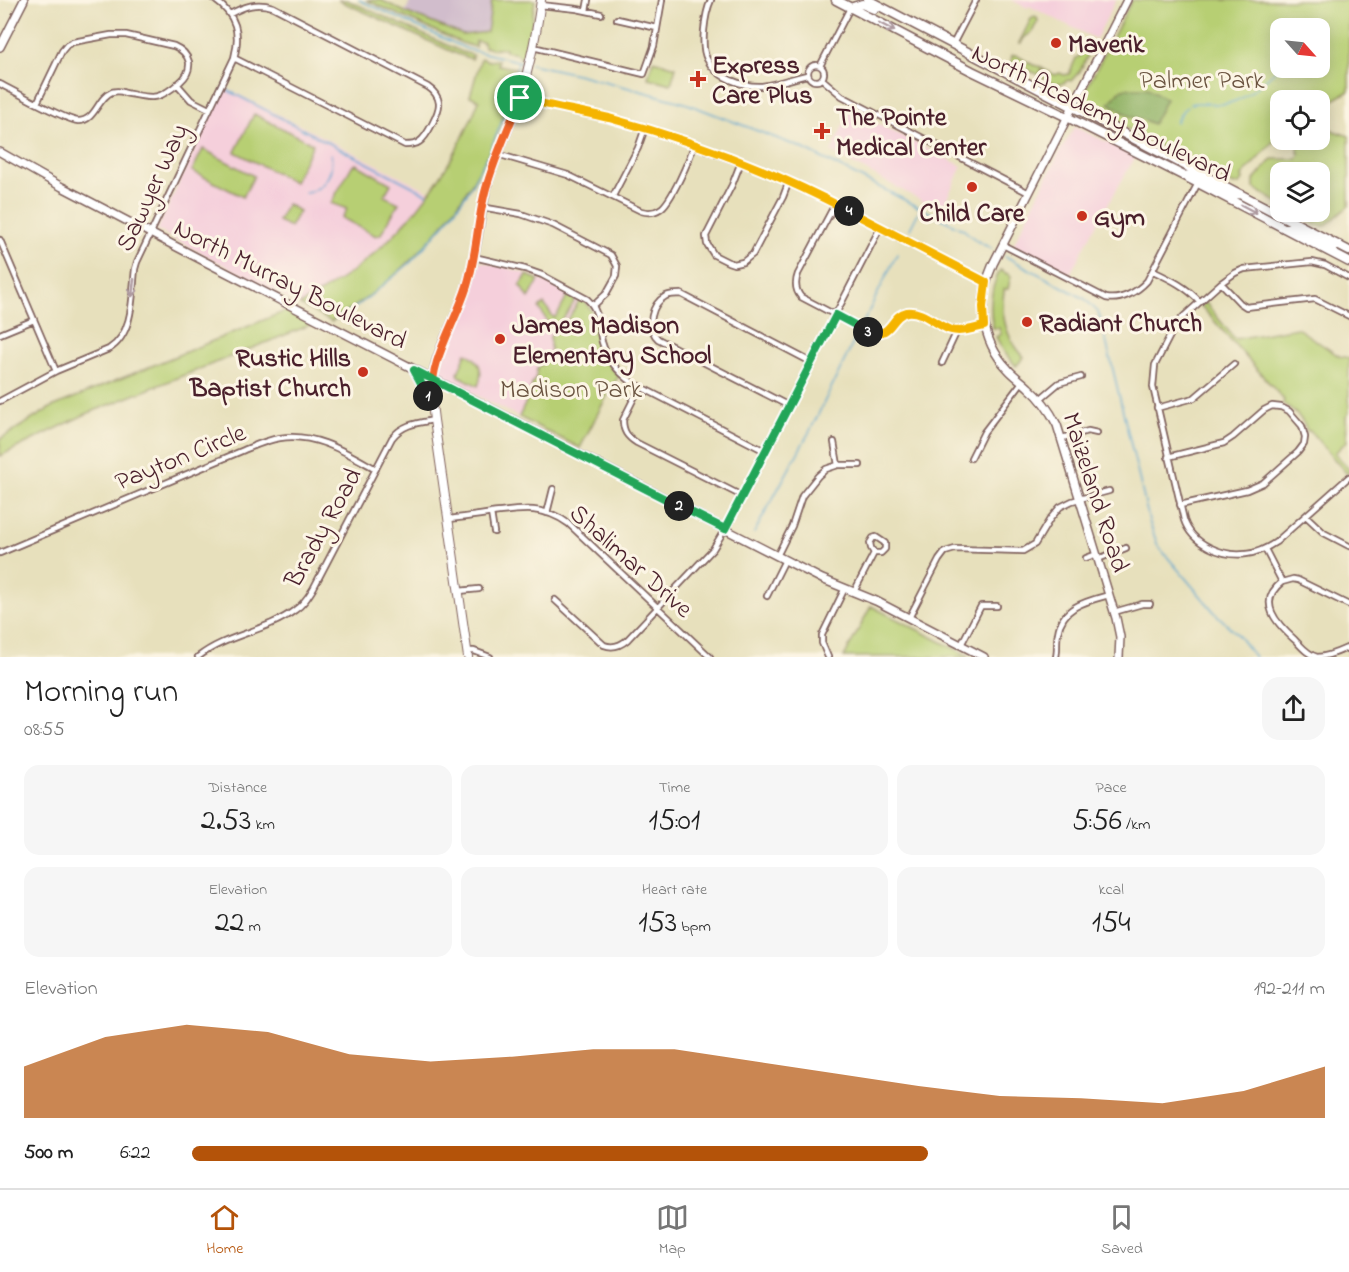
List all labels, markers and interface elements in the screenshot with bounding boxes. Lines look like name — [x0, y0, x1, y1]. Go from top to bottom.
north arrow — [1270, 18, 1330, 78]
map controls — [1270, 18, 1330, 222]
one-way arrow — [878, 22, 896, 33]
place label: Maverik — [1068, 27, 1145, 65]
street label: North Academy Boulevard — [965, 35, 1237, 194]
marker: Maverik — [1049, 36, 1063, 50]
place label: Express Care Plus — [712, 48, 812, 116]
park label: Palmer Park — [1139, 63, 1265, 101]
marker: Express Care Plus — [689, 70, 707, 88]
pin — [494, 72, 545, 123]
icon: arrive — [503, 81, 536, 114]
button: locate — [1270, 90, 1330, 150]
place label: The Pointe Medical Center — [836, 100, 987, 168]
street label: Sawyer Way — [108, 118, 200, 258]
marker: The Pointe Medical Center — [813, 122, 831, 140]
button: layers — [1270, 162, 1330, 222]
marker: Child Care — [965, 180, 979, 194]
pin: 4 — [834, 196, 864, 226]
place label: Child Care — [920, 196, 1026, 234]
text: 4 — [846, 199, 852, 223]
place label: Gym — [1094, 200, 1145, 238]
one-way arrow — [1240, 203, 1257, 215]
marker: Gym — [1075, 209, 1089, 223]
street label: North Murray Boulevard — [167, 210, 413, 361]
one-way arrow — [127, 278, 138, 298]
place label: Radiant Church — [1039, 306, 1202, 344]
place label: James Madison Elementary School — [512, 308, 711, 376]
marker: Radiant Church — [1020, 315, 1034, 329]
pin: 3 — [853, 317, 883, 347]
text: 3 — [865, 320, 871, 344]
marker: James Madison Elementary School — [493, 332, 507, 346]
place label: Rustic Hills Baptist Church — [189, 341, 351, 409]
marker: Rustic Hills Baptist Church — [356, 365, 370, 379]
park label: Madison Park — [500, 372, 643, 410]
pin: 1 — [413, 381, 443, 411]
text: 1 — [425, 384, 431, 408]
street label: Maizeland Road — [1050, 408, 1138, 578]
street label: Payton Circle — [110, 415, 253, 502]
street label: Brady Road — [276, 461, 373, 596]
pin: 2 — [664, 491, 694, 521]
text: 2 — [675, 494, 683, 518]
street label: Shalimar Drive — [560, 496, 701, 629]
text: Morning run — [24, 669, 178, 717]
button: share — [1262, 677, 1325, 740]
text: 08:55 — [24, 716, 65, 745]
text: Distance — [208, 776, 267, 800]
text: Time — [659, 776, 690, 800]
text: Pace — [1096, 776, 1127, 800]
text: 2.53 — [201, 800, 251, 844]
text: 15:01 — [649, 800, 700, 844]
text: 5:56 — [1072, 800, 1122, 844]
text: km — [251, 813, 275, 837]
text: /km — [1122, 813, 1150, 837]
text: Elevation — [208, 878, 267, 902]
text: Heart rate — [642, 878, 707, 902]
text: kcal — [1098, 878, 1124, 902]
text: 22 — [215, 902, 245, 946]
text: 153 — [638, 902, 677, 946]
text: 154 — [1092, 902, 1131, 946]
text: m — [245, 915, 261, 939]
text: bpm — [677, 915, 711, 939]
text: Elevation — [24, 975, 98, 1004]
text: 192–211 m — [1254, 975, 1325, 1004]
text: 500 m — [24, 1139, 73, 1168]
text: 6:22 — [120, 1139, 150, 1168]
tab: Home — [206, 1201, 243, 1261]
tab: Map — [656, 1201, 689, 1261]
tab: Saved — [1101, 1201, 1143, 1261]

